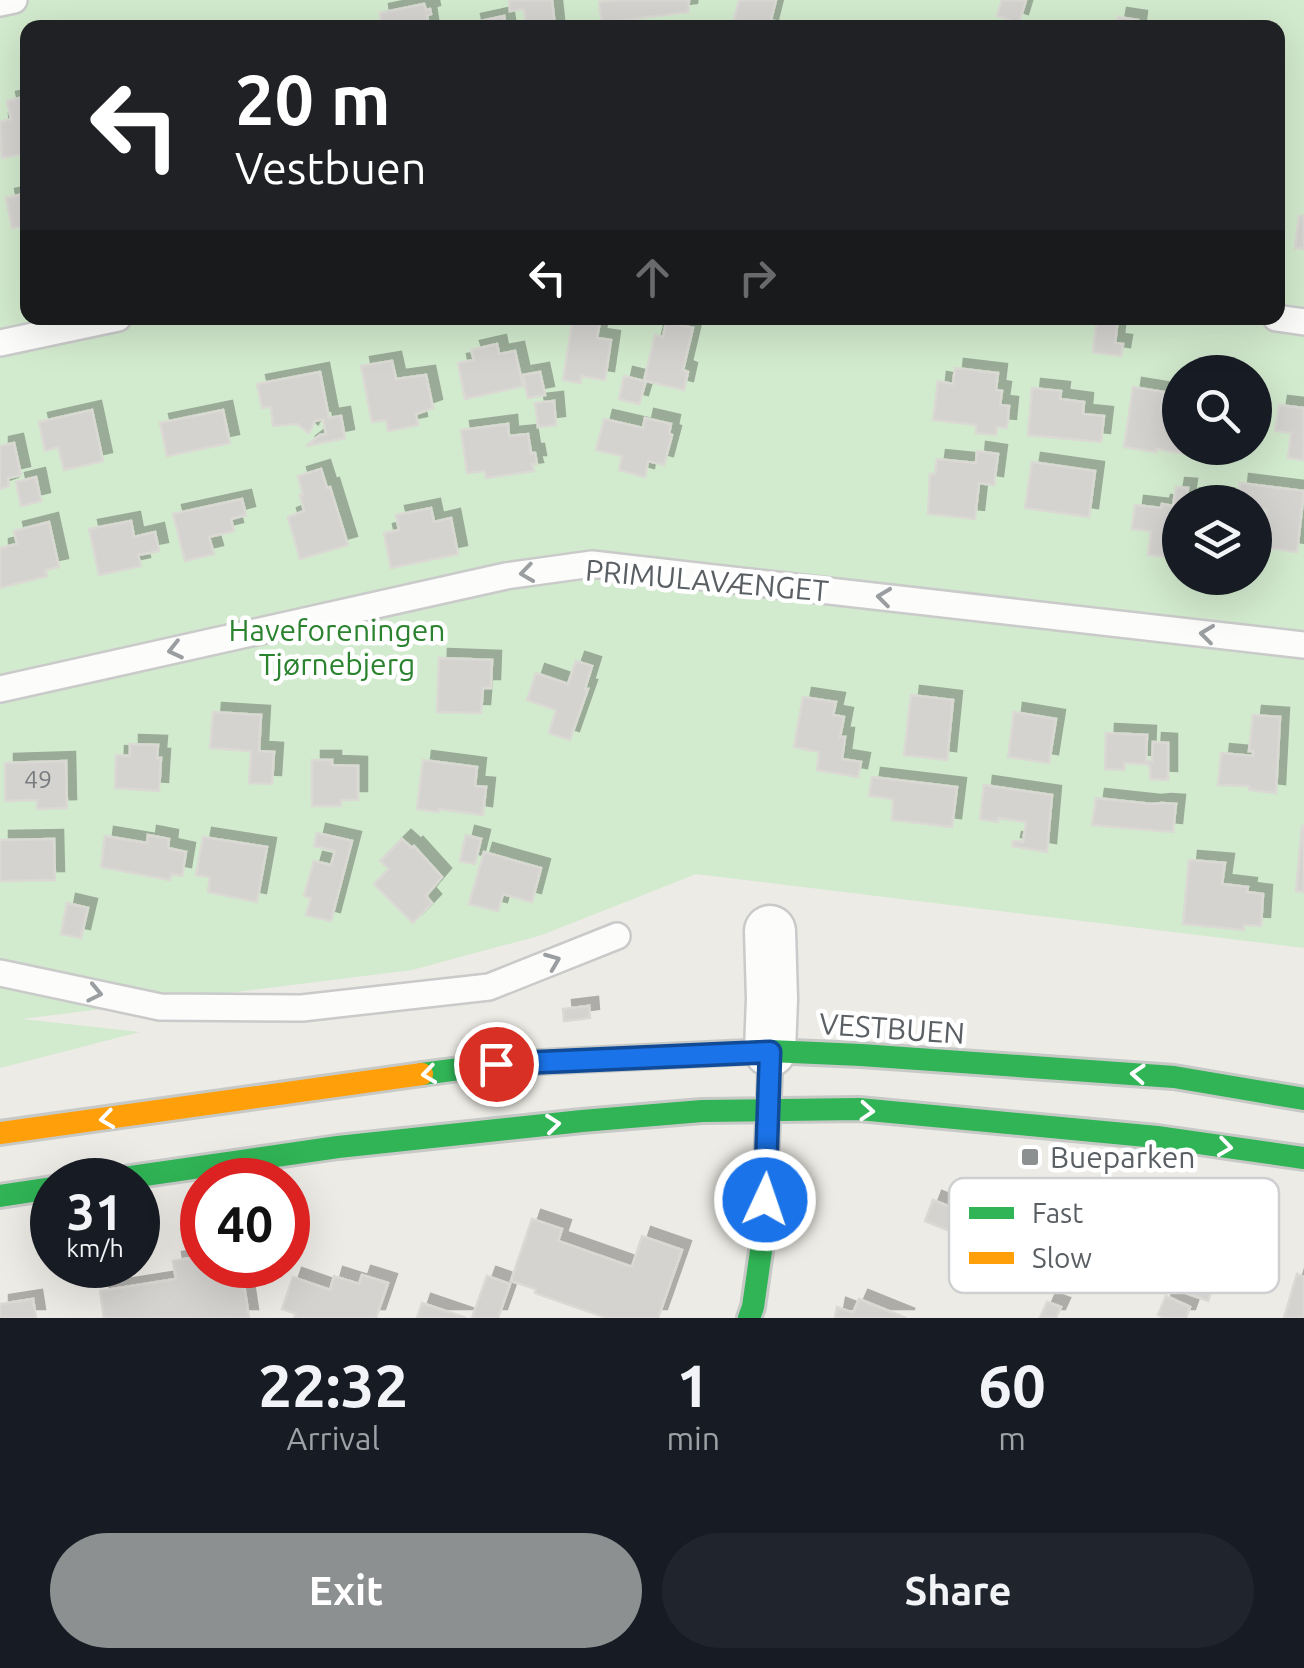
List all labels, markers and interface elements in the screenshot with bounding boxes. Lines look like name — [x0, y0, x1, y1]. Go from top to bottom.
icon: left — [70, 60, 200, 190]
text: 20 m — [235, 60, 391, 138]
text: Vestbuen — [235, 142, 427, 193]
icon: left — [520, 250, 575, 305]
icon: ahead — [625, 250, 680, 305]
icon: right — [730, 250, 785, 305]
map controls — [1162, 355, 1272, 595]
button: search — [1162, 355, 1272, 465]
button: layers — [1162, 485, 1272, 595]
street label: PRIMULAVÆNGET — [584, 552, 830, 608]
one-way arrow — [518, 562, 535, 583]
one-way arrow — [876, 587, 892, 608]
park label: Haveforeningen Tjørnebjerg — [229, 613, 445, 681]
one-way arrow — [1199, 624, 1215, 645]
one-way arrow — [167, 638, 184, 659]
house number: 49 — [24, 765, 52, 793]
one-way arrow — [544, 953, 561, 973]
one-way arrow — [87, 982, 104, 1003]
street label: VESTBUEN — [818, 1006, 966, 1050]
pin — [454, 1022, 539, 1107]
icon: arrive — [469, 1037, 524, 1092]
one-way arrow — [421, 1062, 437, 1083]
one-way arrow — [1130, 1064, 1146, 1086]
one-way arrow — [859, 1099, 875, 1121]
one-way arrow — [99, 1107, 115, 1128]
one-way arrow — [546, 1114, 562, 1135]
one-way arrow — [1216, 1135, 1233, 1156]
place label: Bueparken — [1050, 1140, 1195, 1174]
marker: Bueparken — [1019, 1146, 1041, 1168]
position arrow — [713, 1148, 817, 1252]
speed limit sign: 40 — [180, 1158, 310, 1288]
legend — [949, 1178, 1279, 1293]
text: 31 — [67, 1183, 123, 1239]
text: Fast — [1032, 1197, 1083, 1228]
text: km/h — [66, 1234, 124, 1262]
text: Slow — [1032, 1242, 1092, 1273]
text: 22:32 — [258, 1351, 408, 1418]
text: 1 — [676, 1351, 710, 1418]
text: 60 — [978, 1351, 1046, 1418]
text: Arrival — [287, 1420, 380, 1456]
text: min — [666, 1420, 720, 1456]
text: m — [998, 1420, 1026, 1456]
button: Exit — [50, 1533, 642, 1648]
button: Share — [662, 1533, 1254, 1648]

